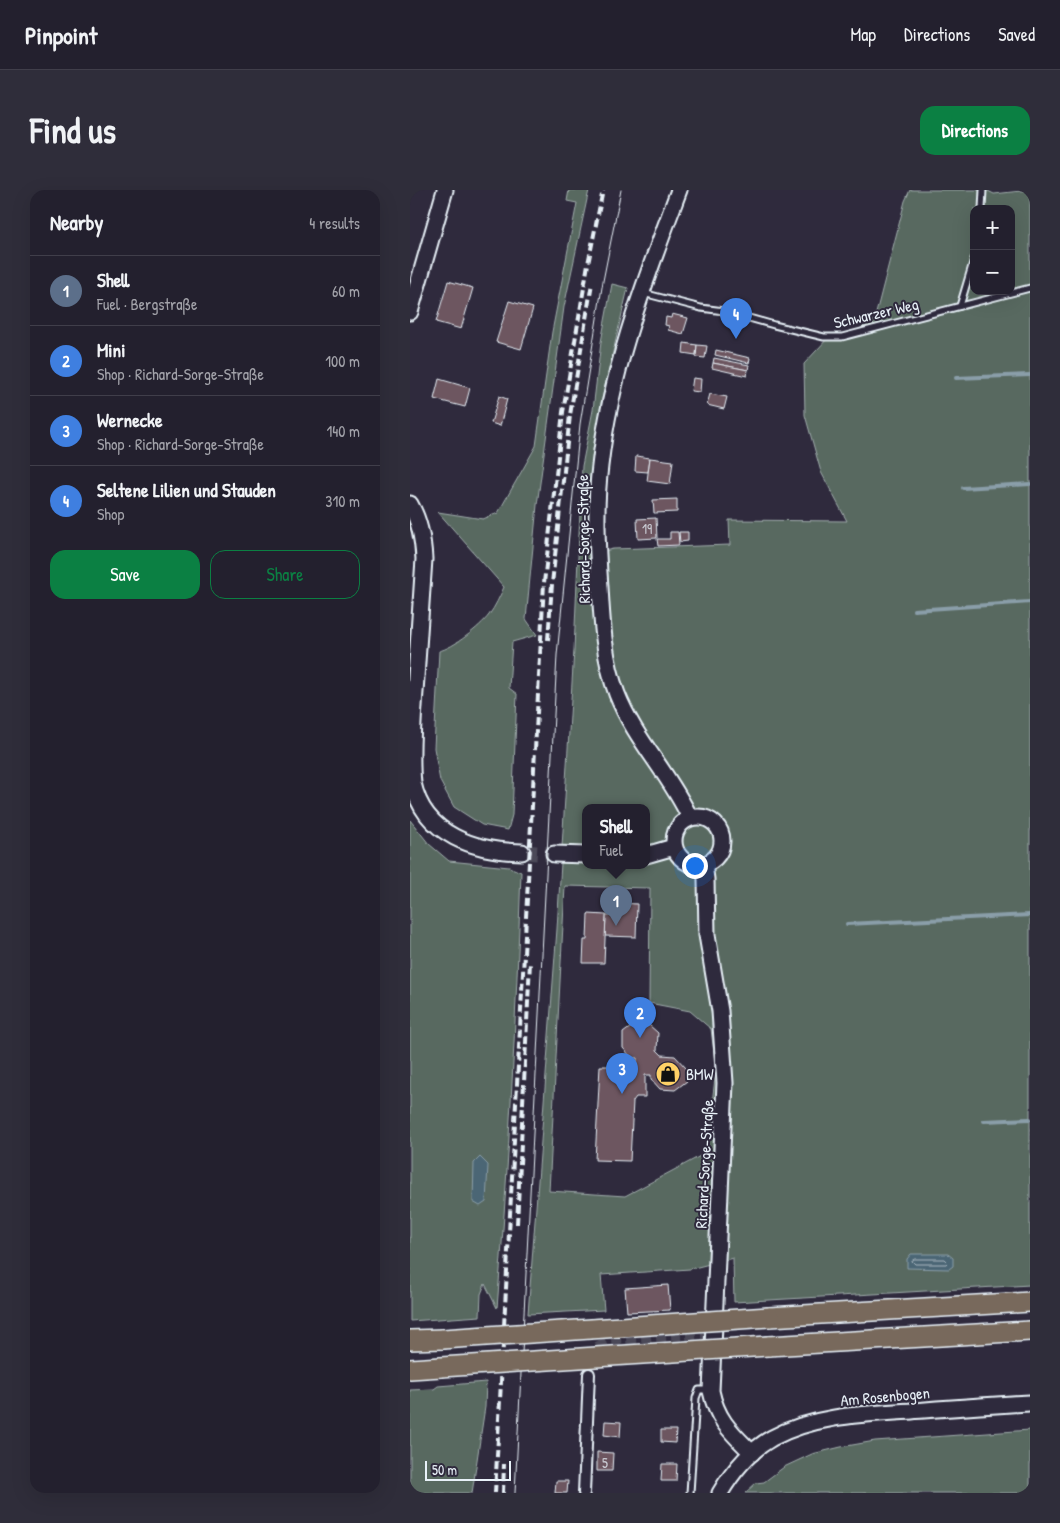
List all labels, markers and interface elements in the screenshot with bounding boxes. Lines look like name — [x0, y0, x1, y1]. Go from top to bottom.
text: Pinpoint — [25, 19, 97, 51]
text: Map — [851, 22, 876, 47]
text: Directions — [904, 22, 970, 47]
text: Saved — [998, 22, 1035, 47]
button: Directions — [920, 106, 1030, 155]
text: Find us — [30, 107, 116, 154]
map controls — [970, 205, 1015, 295]
button: + — [970, 205, 1015, 250]
text: Nearby — [50, 208, 103, 237]
text: 4 results — [309, 212, 360, 234]
button: − — [970, 250, 1015, 295]
text: Shell — [97, 267, 129, 293]
text: 1 — [63, 280, 69, 302]
text: 60 m — [332, 280, 360, 302]
text: Fuel · Bergstraße — [97, 293, 197, 315]
street label: Schwarzer Weg — [831, 293, 921, 333]
pin: 4 — [720, 298, 752, 339]
text: Mini — [97, 337, 125, 363]
text: 2 — [62, 350, 70, 372]
text: 100 m — [325, 350, 360, 372]
text: Shop · Richard-Sorge-Straße — [97, 363, 264, 385]
text: Wernecke — [97, 407, 163, 433]
text: 3 — [62, 420, 70, 442]
text: 140 m — [326, 420, 360, 442]
text: Shop · Richard-Sorge-Straße — [97, 433, 264, 455]
street label: Richard-Sorge-Straße — [571, 474, 595, 604]
text: Seltene Lilien und Stauden — [97, 477, 276, 503]
text: 4 — [63, 490, 69, 512]
text: 310 m — [325, 490, 360, 512]
text: Shop — [97, 503, 124, 525]
house number: 19 — [642, 519, 652, 538]
button: Save — [50, 550, 200, 599]
button: Share — [210, 550, 360, 599]
popup — [582, 804, 650, 869]
text: Shell — [600, 813, 632, 839]
text: Fuel — [600, 839, 623, 861]
your location — [682, 853, 708, 879]
pin: 1 — [600, 885, 632, 926]
pin: 2 — [624, 997, 656, 1038]
pin: 3 — [606, 1053, 638, 1094]
shop icon: BMW — [655, 1061, 681, 1087]
place label: BMW — [686, 1063, 714, 1085]
street label: Richard-Sorge-Straße — [690, 1098, 718, 1229]
street label: Am Rosenbogen — [839, 1381, 931, 1411]
house number: 5 — [602, 1453, 608, 1472]
scale bar — [425, 1458, 511, 1481]
text: 50 m — [432, 1460, 457, 1479]

